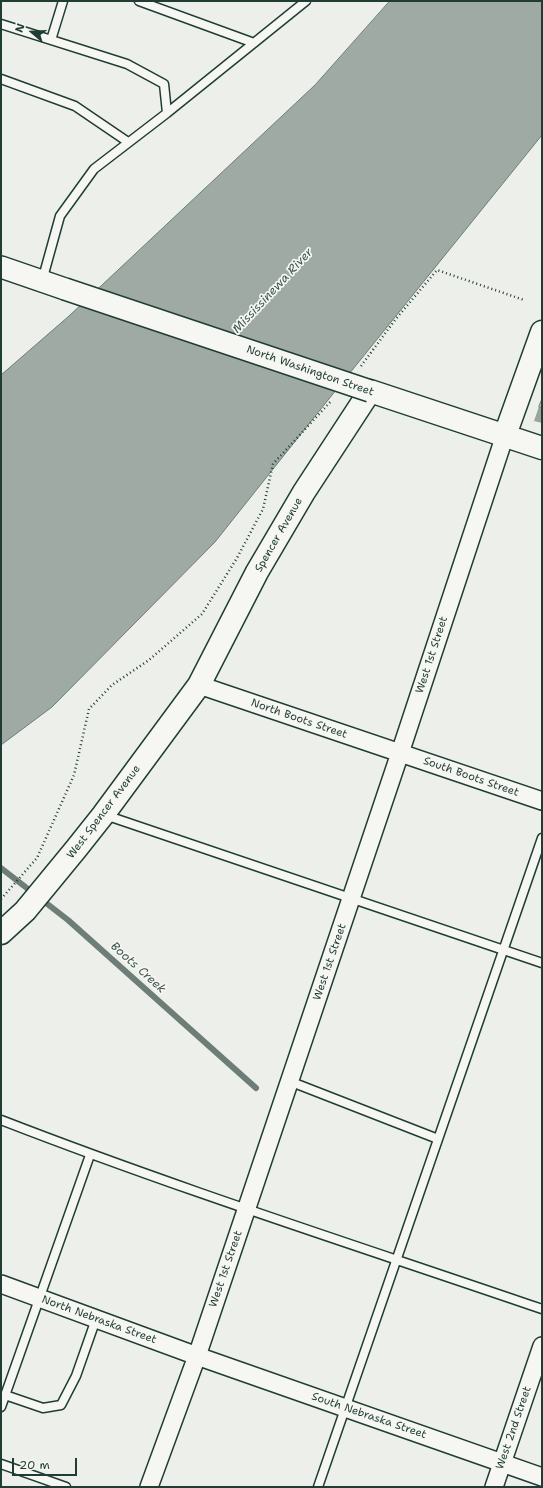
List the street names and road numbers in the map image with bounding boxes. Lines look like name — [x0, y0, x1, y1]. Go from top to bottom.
street label: North Washington Street — [244, 343, 376, 399]
street label: Spencer Avenue — [252, 495, 306, 575]
street label: West 1st Street — [413, 615, 451, 695]
street label: North Boots Street — [249, 696, 349, 742]
street label: South Boots Street — [421, 754, 521, 800]
street label: West Spencer Avenue — [64, 763, 144, 861]
street label: West 1st Street — [311, 922, 349, 1002]
street label: West 1st Street — [207, 1229, 245, 1309]
street label: North Nebraska Street — [40, 1293, 158, 1347]
street label: West 2nd Street — [494, 1385, 534, 1471]
street label: South Nebraska Street — [310, 1390, 428, 1442]

